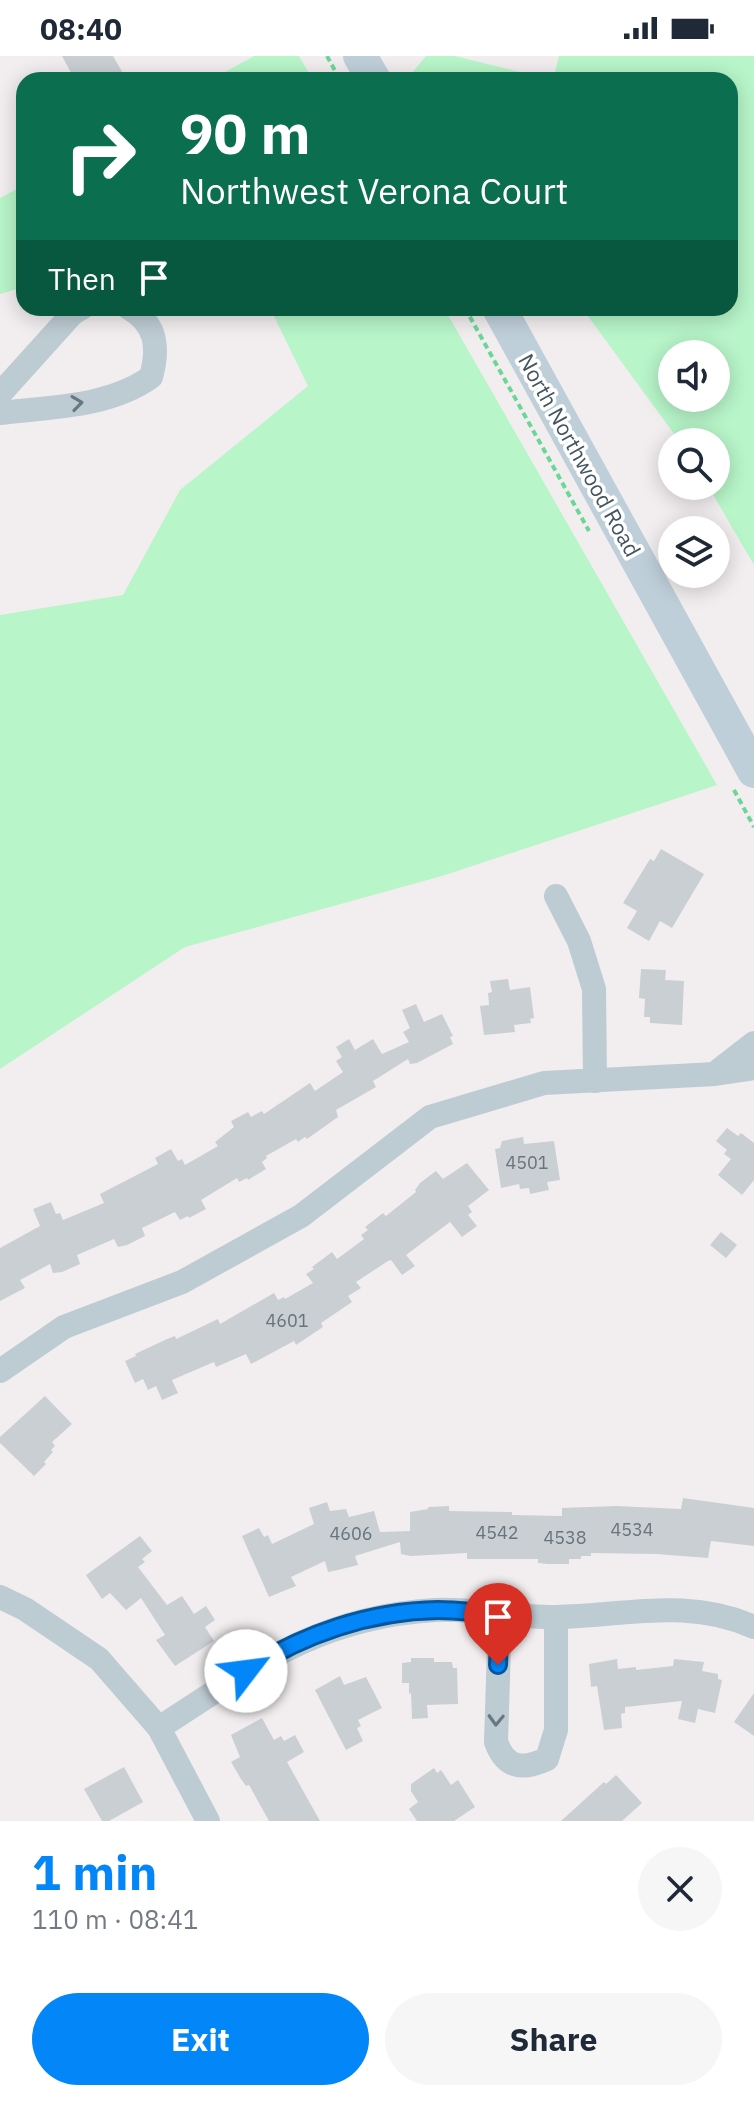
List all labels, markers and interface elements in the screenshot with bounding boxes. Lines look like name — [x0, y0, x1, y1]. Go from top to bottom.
text: 08:40 — [40, 9, 122, 48]
text: 90 m — [180, 97, 310, 169]
icon: right — [48, 104, 152, 208]
text: Northwest Verona Court — [180, 167, 568, 214]
icon: arrive — [132, 256, 176, 300]
text: Then — [48, 259, 116, 298]
map controls — [658, 340, 730, 588]
button: sound — [658, 340, 730, 412]
street label: North Northwood Road — [512, 348, 648, 562]
one-way arrow — [70, 395, 84, 412]
button: search — [658, 428, 730, 500]
button: layers — [658, 516, 730, 588]
house number: 4501 — [505, 1151, 549, 1174]
house number: 4601 — [265, 1309, 309, 1332]
house number: 4534 — [610, 1518, 654, 1541]
house number: 4542 — [475, 1521, 519, 1544]
house number: 4606 — [329, 1522, 373, 1545]
house number: 4538 — [543, 1526, 587, 1549]
pin — [464, 1583, 532, 1665]
icon: arrive — [476, 1595, 520, 1639]
position arrow — [204, 1629, 288, 1713]
one-way arrow — [488, 1714, 505, 1727]
text: 1 min — [32, 1841, 157, 1903]
button: close — [638, 1847, 722, 1931]
text: 110 m · 08:41 — [32, 1902, 198, 1936]
button: Exit — [32, 1993, 369, 2085]
button: Share — [385, 1993, 722, 2085]

